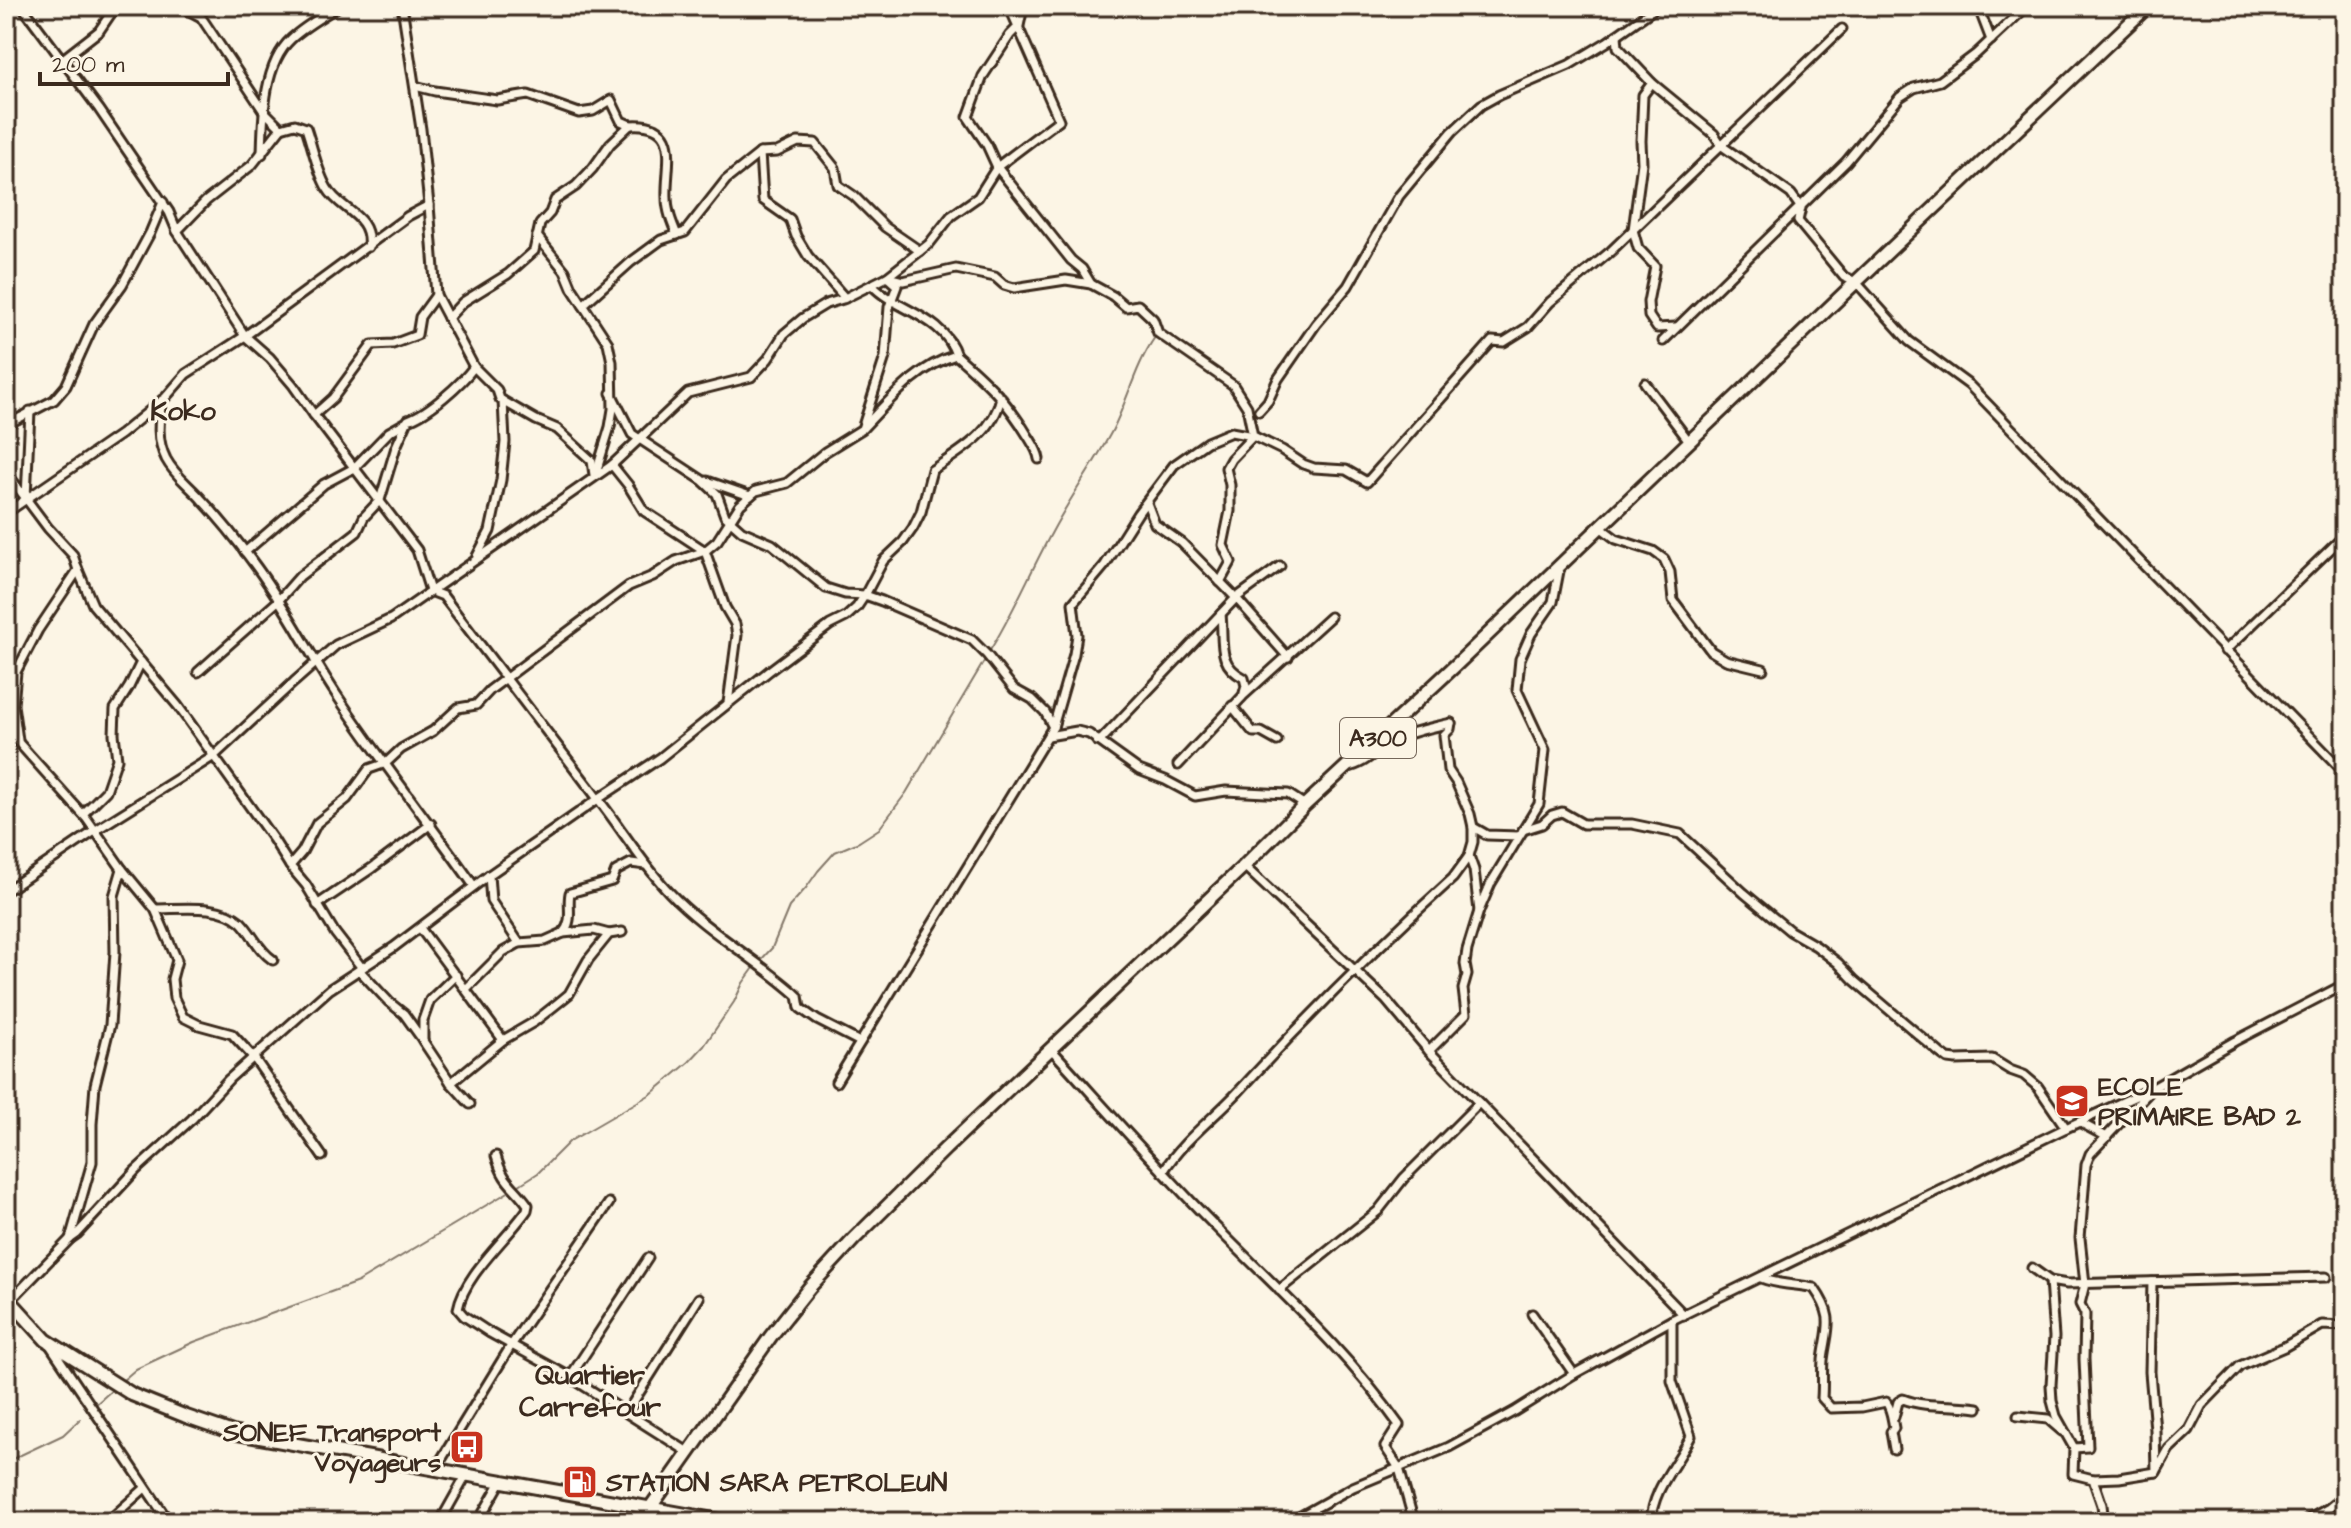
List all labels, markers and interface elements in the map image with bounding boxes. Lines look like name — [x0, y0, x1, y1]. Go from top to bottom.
scale bar — [40, 36, 228, 86]
text: 200 m — [52, 48, 125, 82]
district label: Koko — [150, 392, 216, 431]
road number: A300 — [1340, 718, 1416, 758]
place label: ECOLE PRIMAIRE BAD 2 — [2098, 1069, 2301, 1135]
school or university icon: ECOLE PRIMAIRE BAD 2 — [2053, 1082, 2091, 1120]
district label: Quartier Carrefour — [519, 1356, 662, 1427]
place label: SONEF Transport Voyageurs — [222, 1415, 441, 1484]
bus stop icon: SONEF Transport Voyageurs — [448, 1428, 486, 1466]
fuel station icon: STATION SARA PETROLEUN — [561, 1463, 599, 1501]
place label: STATION SARA PETROLEUN — [605, 1465, 947, 1501]

